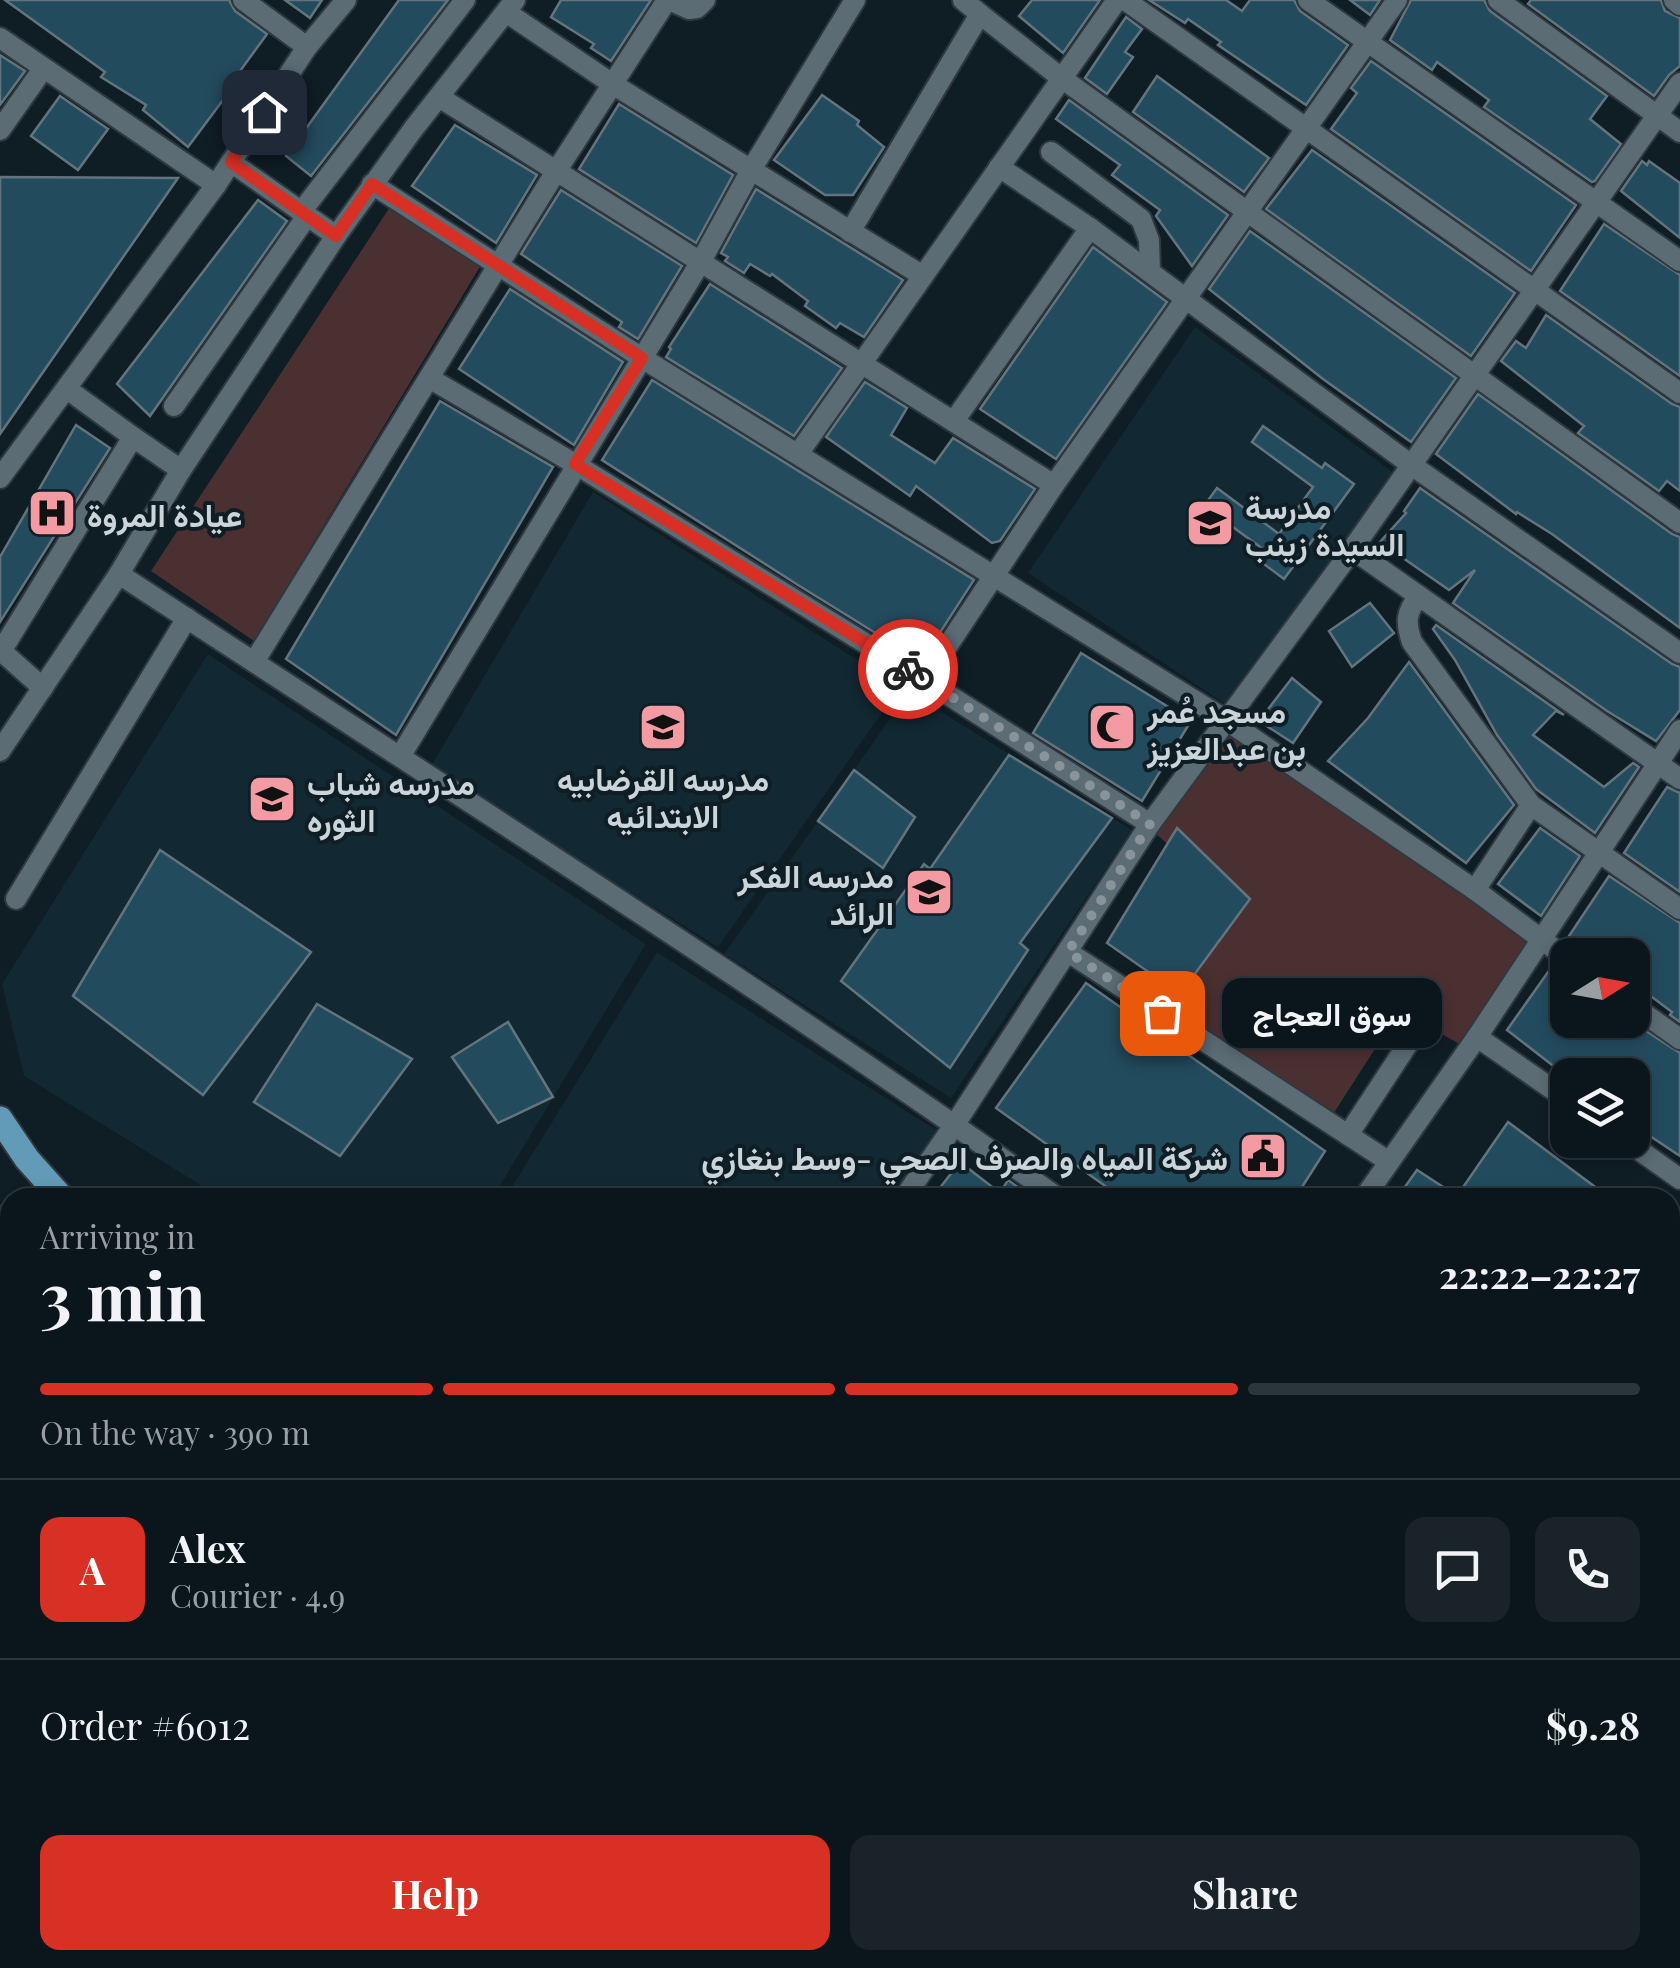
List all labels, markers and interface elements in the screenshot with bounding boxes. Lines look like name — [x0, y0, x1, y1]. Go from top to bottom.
pin — [222, 70, 307, 155]
icon: home — [237, 85, 292, 140]
place label: مدرسة السيدة زينب — [1245, 484, 1405, 565]
hospital icon: عيادة المروة — [26, 487, 78, 539]
place label: عيادة المروة — [87, 492, 242, 536]
school or university icon: مدرسة السيدة زينب — [1184, 497, 1236, 549]
courier — [858, 619, 958, 719]
icon: bike — [881, 642, 936, 697]
place label: مسجد عُمر بن عبدالعزيز — [1146, 688, 1306, 769]
school or university icon: مدرسه القرضابيه الابتدائيه — [637, 701, 689, 753]
mosque icon: مسجد عُمر بن عبدالعزيز — [1086, 701, 1138, 753]
place label: مدرسه القرضابيه الابتدائيه — [557, 756, 769, 836]
place label: مدرسه شباب الثوره — [307, 760, 475, 841]
school or university icon: مدرسه شباب الثوره — [246, 773, 298, 825]
place label: مدرسه الفكر الرائد — [736, 853, 894, 934]
school or university icon: مدرسه الفكر الرائد — [903, 866, 955, 918]
north arrow — [1550, 938, 1650, 1038]
map controls — [1550, 938, 1650, 1158]
pin — [1120, 971, 1205, 1056]
callout: سوق العجاج — [1222, 978, 1442, 1048]
icon: bag — [1135, 986, 1190, 1041]
text: سوق العجاج — [1252, 991, 1412, 1034]
button: layers — [1550, 1058, 1650, 1158]
public building icon: شركة المياه والصرف الصحي -وسط بنغازي — [1237, 1130, 1289, 1182]
place label: شركة المياه والصرف الصحي -وسط بنغازي — [701, 1135, 1228, 1186]
text: Arriving in — [40, 1214, 195, 1257]
text: 22:22–22:27 — [1439, 1248, 1640, 1299]
text: 3 min — [40, 1251, 206, 1337]
text: On the way · 390 m — [40, 1410, 310, 1453]
button: chat — [1405, 1517, 1510, 1622]
button: phone — [1535, 1517, 1640, 1622]
text: Alex — [170, 1522, 246, 1573]
text: A — [80, 1544, 105, 1595]
text: Courier · 4.9 — [170, 1573, 345, 1616]
text: Order #6012 — [40, 1699, 250, 1750]
text: $9.28 — [1546, 1699, 1640, 1750]
button: Help — [40, 1835, 830, 1950]
button: Share — [850, 1835, 1640, 1950]

